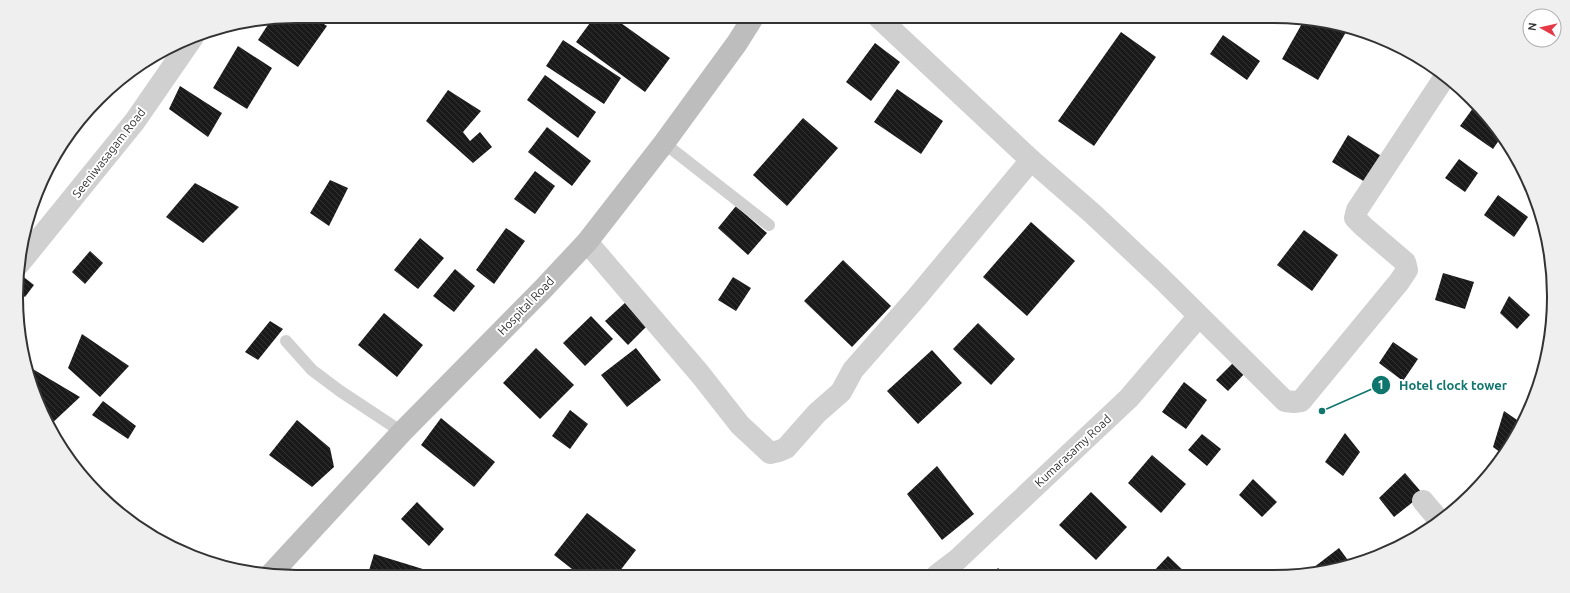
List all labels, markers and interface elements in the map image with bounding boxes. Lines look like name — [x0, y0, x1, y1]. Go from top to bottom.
north arrow — [1522, 8, 1562, 48]
text: N — [1526, 22, 1539, 32]
street label: Seeniwasagam Road — [70, 105, 148, 200]
street label: Hospital Road — [495, 274, 556, 337]
callout: Hotel clock tower — [1371, 372, 1515, 397]
text: 1 — [1378, 378, 1384, 391]
text: Hotel clock tower — [1399, 378, 1508, 392]
street label: Kumarasamy Road — [1032, 412, 1113, 489]

